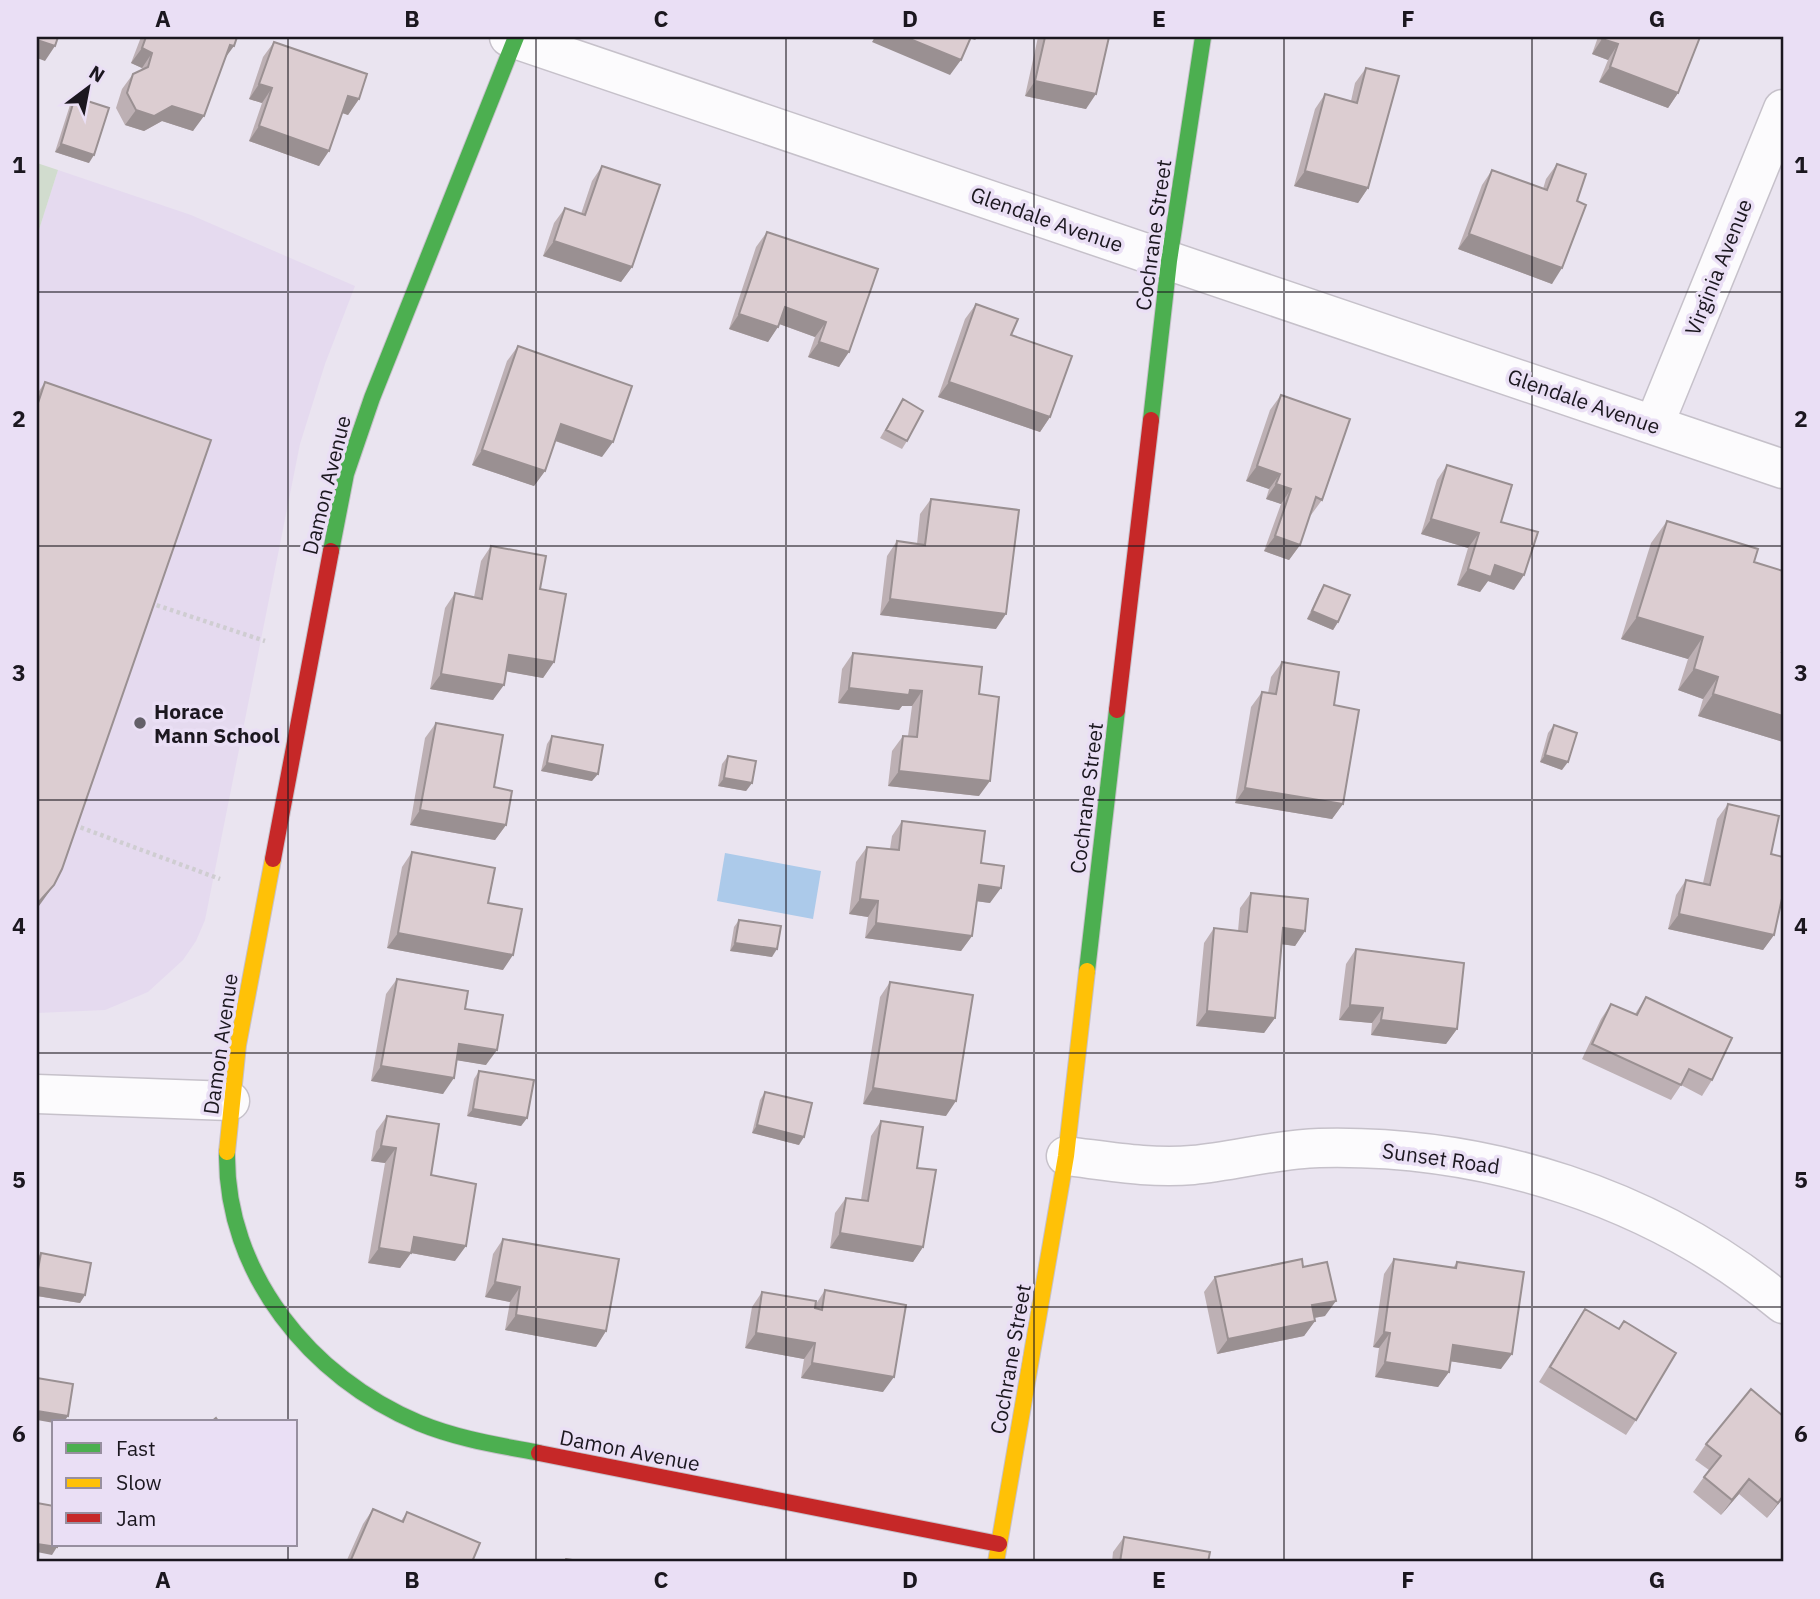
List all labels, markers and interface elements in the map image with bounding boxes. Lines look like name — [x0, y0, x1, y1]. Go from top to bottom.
text: A — [155, 3, 171, 33]
text: B — [404, 3, 420, 33]
text: C — [654, 3, 669, 33]
text: D — [902, 3, 918, 33]
text: E — [1152, 3, 1166, 33]
text: F — [1401, 3, 1415, 33]
text: G — [1649, 3, 1665, 33]
north arrow — [52, 52, 122, 122]
text: N — [85, 60, 109, 87]
text: 1 — [12, 149, 26, 179]
text: 1 — [1794, 149, 1808, 179]
street label: Cochrane Street — [1129, 158, 1177, 312]
street label: Glendale Avenue — [967, 180, 1127, 258]
street label: Virginia Avenue — [1678, 194, 1758, 340]
street label: Glendale Avenue — [1504, 362, 1664, 440]
text: 2 — [12, 403, 26, 433]
text: 2 — [1794, 403, 1808, 433]
street label: Damon Avenue — [295, 413, 357, 557]
text: 3 — [12, 657, 26, 687]
text: 3 — [1794, 657, 1808, 687]
place label: Horace Mann School — [154, 697, 280, 749]
marker: Horace Mann School — [132, 715, 148, 731]
street label: Cochrane Street — [1063, 721, 1109, 875]
text: 4 — [12, 910, 26, 940]
text: 4 — [1794, 910, 1808, 940]
street label: Damon Avenue — [196, 972, 244, 1116]
street label: Sunset Road — [1380, 1136, 1502, 1180]
text: 5 — [12, 1164, 26, 1194]
text: 5 — [1794, 1164, 1808, 1194]
street label: Cochrane Street — [983, 1282, 1037, 1436]
text: 6 — [12, 1418, 26, 1448]
text: 6 — [1794, 1418, 1808, 1448]
legend — [52, 1420, 298, 1546]
street label: Damon Avenue — [557, 1423, 703, 1477]
text: Fast — [116, 1434, 156, 1462]
text: Slow — [116, 1468, 162, 1496]
text: Jam — [116, 1504, 156, 1532]
text: A — [155, 1564, 171, 1594]
text: B — [404, 1564, 420, 1594]
text: C — [654, 1564, 669, 1594]
text: D — [902, 1564, 918, 1594]
text: E — [1152, 1564, 1166, 1594]
text: F — [1401, 1564, 1415, 1594]
text: G — [1649, 1564, 1665, 1594]

